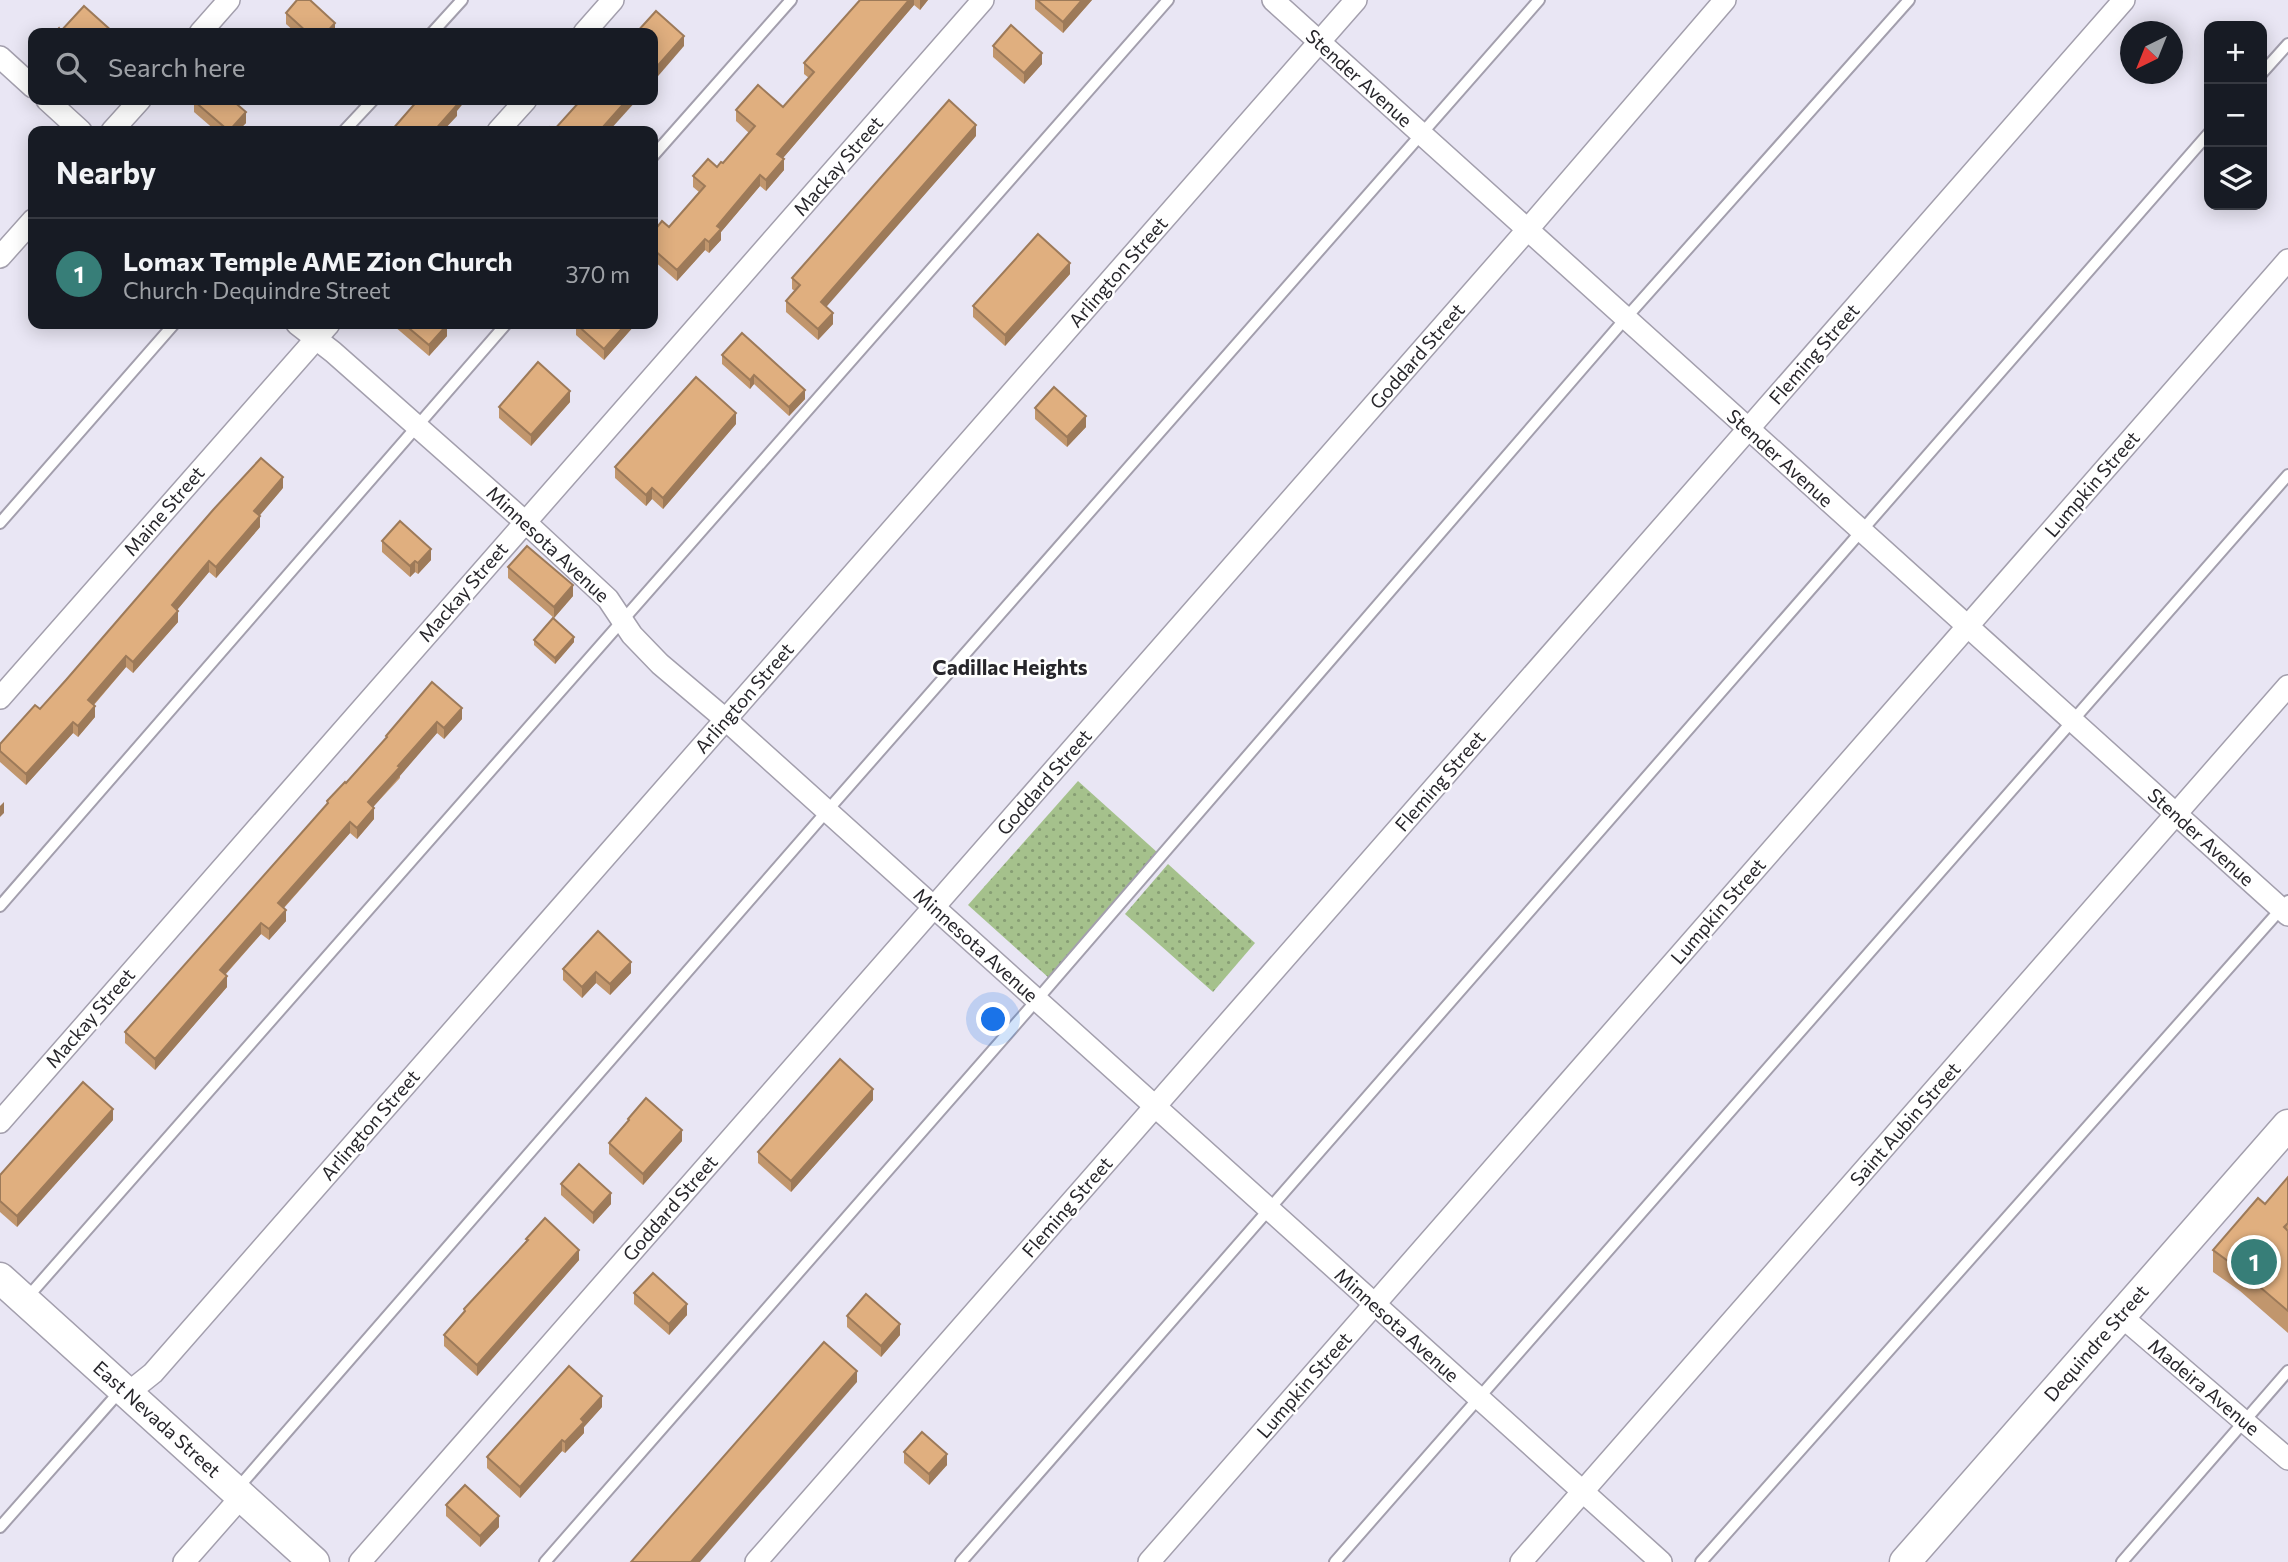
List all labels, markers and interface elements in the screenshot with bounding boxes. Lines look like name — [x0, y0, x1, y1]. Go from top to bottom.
north arrow — [2120, 21, 2183, 84]
map controls — [2204, 21, 2267, 210]
button: + — [2204, 21, 2267, 84]
street label: Stender Avenue — [1301, 24, 1417, 131]
search box — [28, 28, 658, 105]
icon: search — [52, 48, 90, 86]
text: Search here — [108, 51, 246, 82]
button: − — [2204, 84, 2267, 147]
street label: Mackay Street — [788, 111, 887, 220]
button: layers — [2204, 147, 2267, 210]
text: Nearby — [56, 153, 156, 190]
street label: Arlington Street — [1063, 212, 1172, 332]
text: Lomax Temple AME Zion Church — [123, 245, 513, 276]
text: 1 — [74, 260, 84, 288]
text: 370 m — [565, 260, 630, 288]
text: Church · Dequindre Street — [123, 276, 390, 304]
street label: Goddard Street — [1364, 298, 1469, 413]
street label: Fleming Street — [1764, 299, 1864, 409]
street label: Stender Avenue — [1722, 404, 1838, 511]
street label: Lumpkin Street — [2039, 426, 2144, 541]
street label: Maine Street — [119, 461, 209, 560]
street label: Minnesota Avenue — [482, 481, 614, 606]
street label: Mackay Street — [413, 537, 512, 646]
street label: Arlington Street — [689, 638, 798, 758]
district label: Cadillac Heights — [932, 654, 1088, 679]
street label: Goddard Street — [991, 724, 1096, 839]
street label: Fleming Street — [1390, 726, 1490, 836]
street label: Stender Avenue — [2143, 783, 2259, 890]
street label: Lumpkin Street — [1665, 853, 1770, 968]
street label: Minnesota Avenue — [909, 883, 1043, 1007]
street label: Mackay Street — [40, 963, 139, 1072]
your location — [976, 1002, 1010, 1036]
street label: Saint Aubin Street — [1845, 1057, 1965, 1190]
street label: Arlington Street — [315, 1065, 424, 1185]
street label: Goddard Street — [617, 1150, 722, 1265]
street label: Fleming Street — [1017, 1152, 1117, 1262]
pin: 1 — [2231, 1236, 2277, 1288]
street label: Minnesota Avenue — [1330, 1263, 1464, 1387]
street label: Dequindre Street — [2039, 1279, 2153, 1406]
street label: Lumpkin Street — [1251, 1327, 1356, 1442]
street label: Madeira Avenue — [2144, 1333, 2265, 1440]
street label: East Nevada Street — [89, 1356, 226, 1482]

